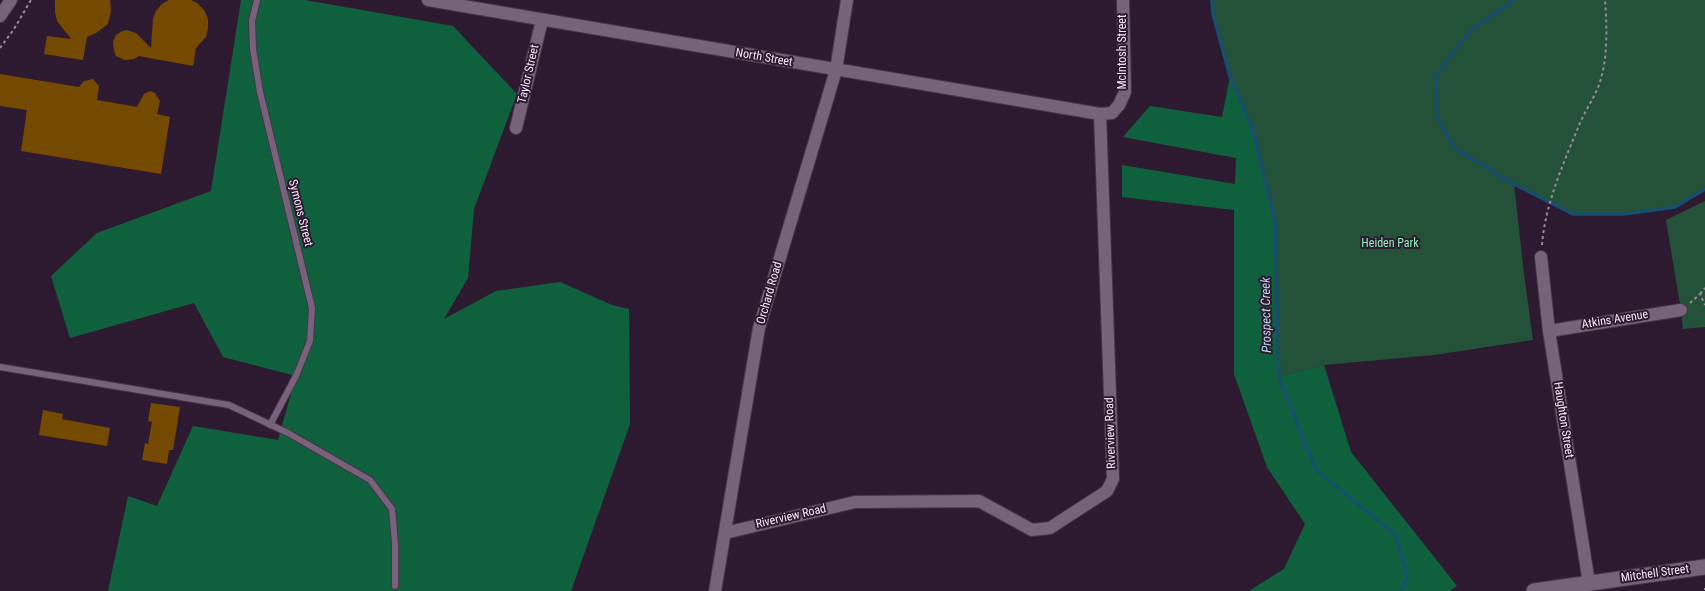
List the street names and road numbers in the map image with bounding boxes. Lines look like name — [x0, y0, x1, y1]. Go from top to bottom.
street label: McIntosh Street — [1116, 14, 1130, 90]
street label: Taylor Street — [515, 43, 543, 105]
street label: North Street — [734, 46, 794, 70]
street label: Symons Street — [285, 178, 315, 248]
street label: Orchard Road — [754, 260, 786, 326]
street label: Atkins Avenue — [1581, 308, 1649, 332]
street label: Haughton Street — [1550, 381, 1576, 459]
street label: Riverview Road — [1103, 397, 1119, 469]
street label: Riverview Road — [754, 502, 828, 532]
street label: Mitchell Street — [1620, 562, 1690, 586]

